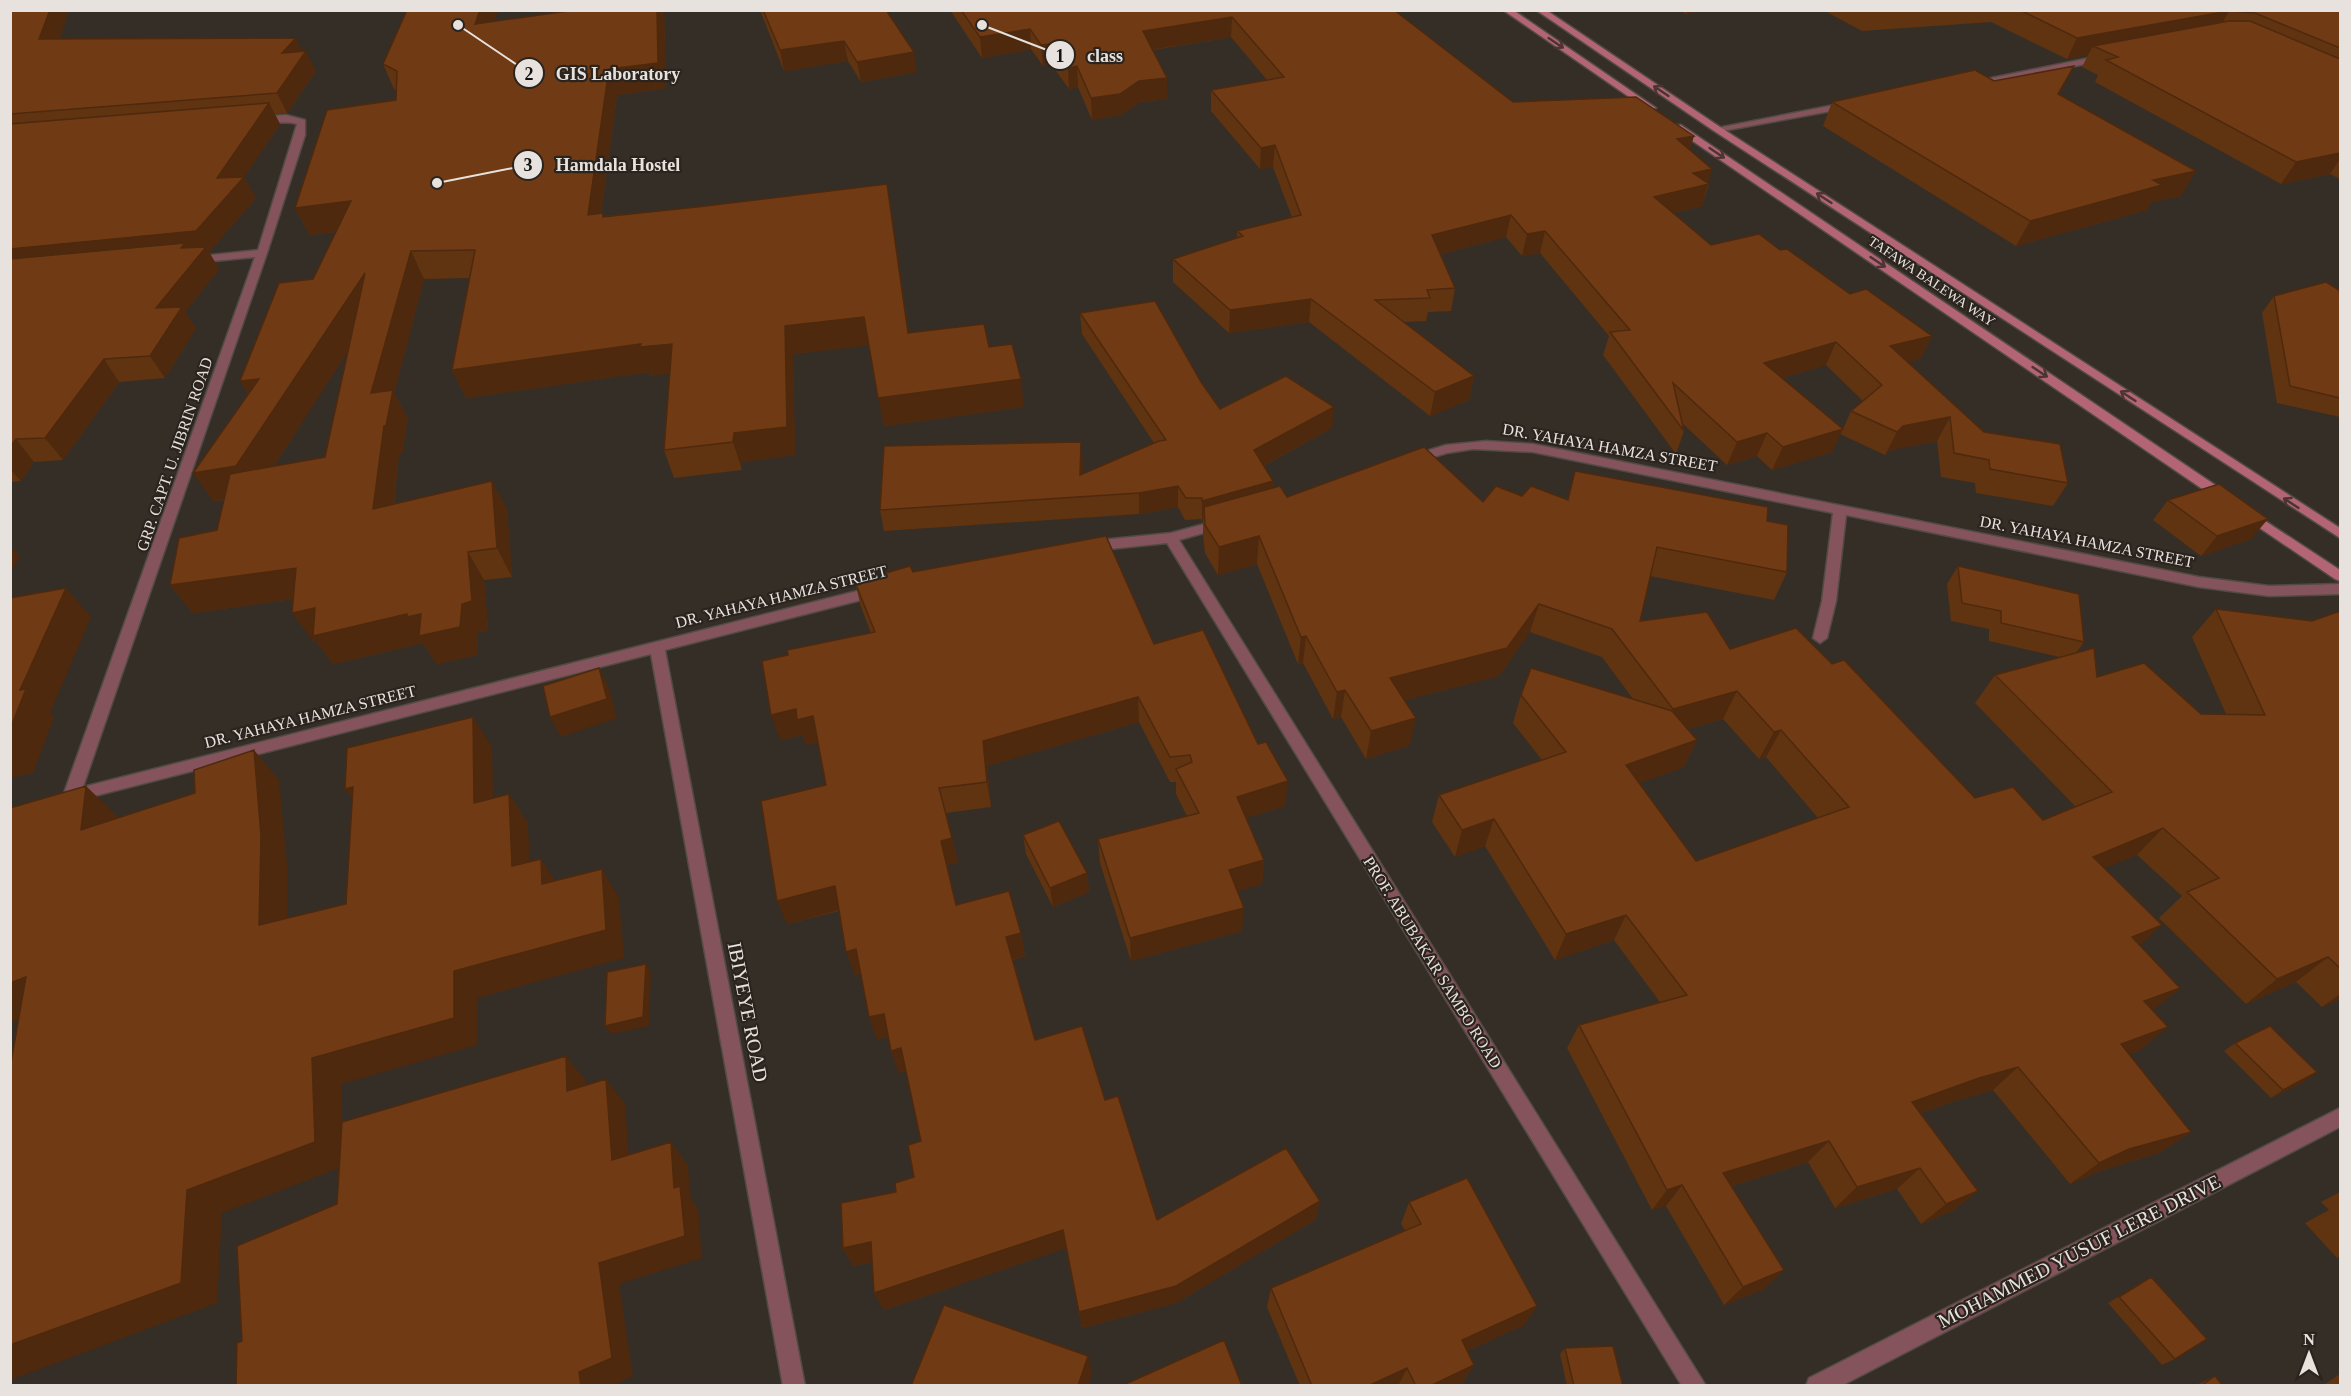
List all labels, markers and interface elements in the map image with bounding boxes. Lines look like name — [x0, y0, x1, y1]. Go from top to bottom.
callout: class — [1045, 37, 1135, 73]
one-way arrow — [1547, 37, 1563, 49]
text: 1 — [1056, 46, 1065, 66]
text: class — [1087, 46, 1123, 66]
callout: GIS Laboratory — [514, 55, 692, 91]
text: 2 — [525, 64, 534, 84]
text: GIS Laboratory — [556, 64, 680, 84]
one-way arrow — [1653, 85, 1669, 97]
callout: Hamdala Hostel — [513, 147, 692, 183]
one-way arrow — [1708, 147, 1725, 159]
text: 3 — [524, 155, 533, 175]
text: Hamdala Hostel — [556, 155, 680, 175]
one-way arrow — [1815, 192, 1832, 205]
street label: TAFAWA BALEWA WAY — [1866, 233, 1998, 329]
one-way arrow — [1870, 256, 1887, 269]
street label: GRP. CAPT. U. JIBRIN ROAD — [133, 355, 216, 553]
one-way arrow — [2031, 366, 2047, 378]
one-way arrow — [2120, 390, 2137, 402]
street label: DR. YAHAYA HAMZA STREET — [1501, 420, 1719, 475]
one-way arrow — [2283, 496, 2300, 509]
street label: DR. YAHAYA HAMZA STREET — [1979, 512, 2196, 571]
street label: DR. YAHAYA HAMZA STREET — [674, 562, 889, 631]
street label: DR. YAHAYA HAMZA STREET — [203, 682, 418, 751]
street label: PROF. ABUBAKAR SAMBO ROAD — [1360, 853, 1505, 1071]
street label: IBIYEYE ROAD — [724, 940, 772, 1084]
street label: MOHAMMED YUSUF LERE DRIVE — [1934, 1170, 2224, 1332]
north arrow — [2279, 1324, 2339, 1384]
text: N — [2303, 1331, 2315, 1348]

